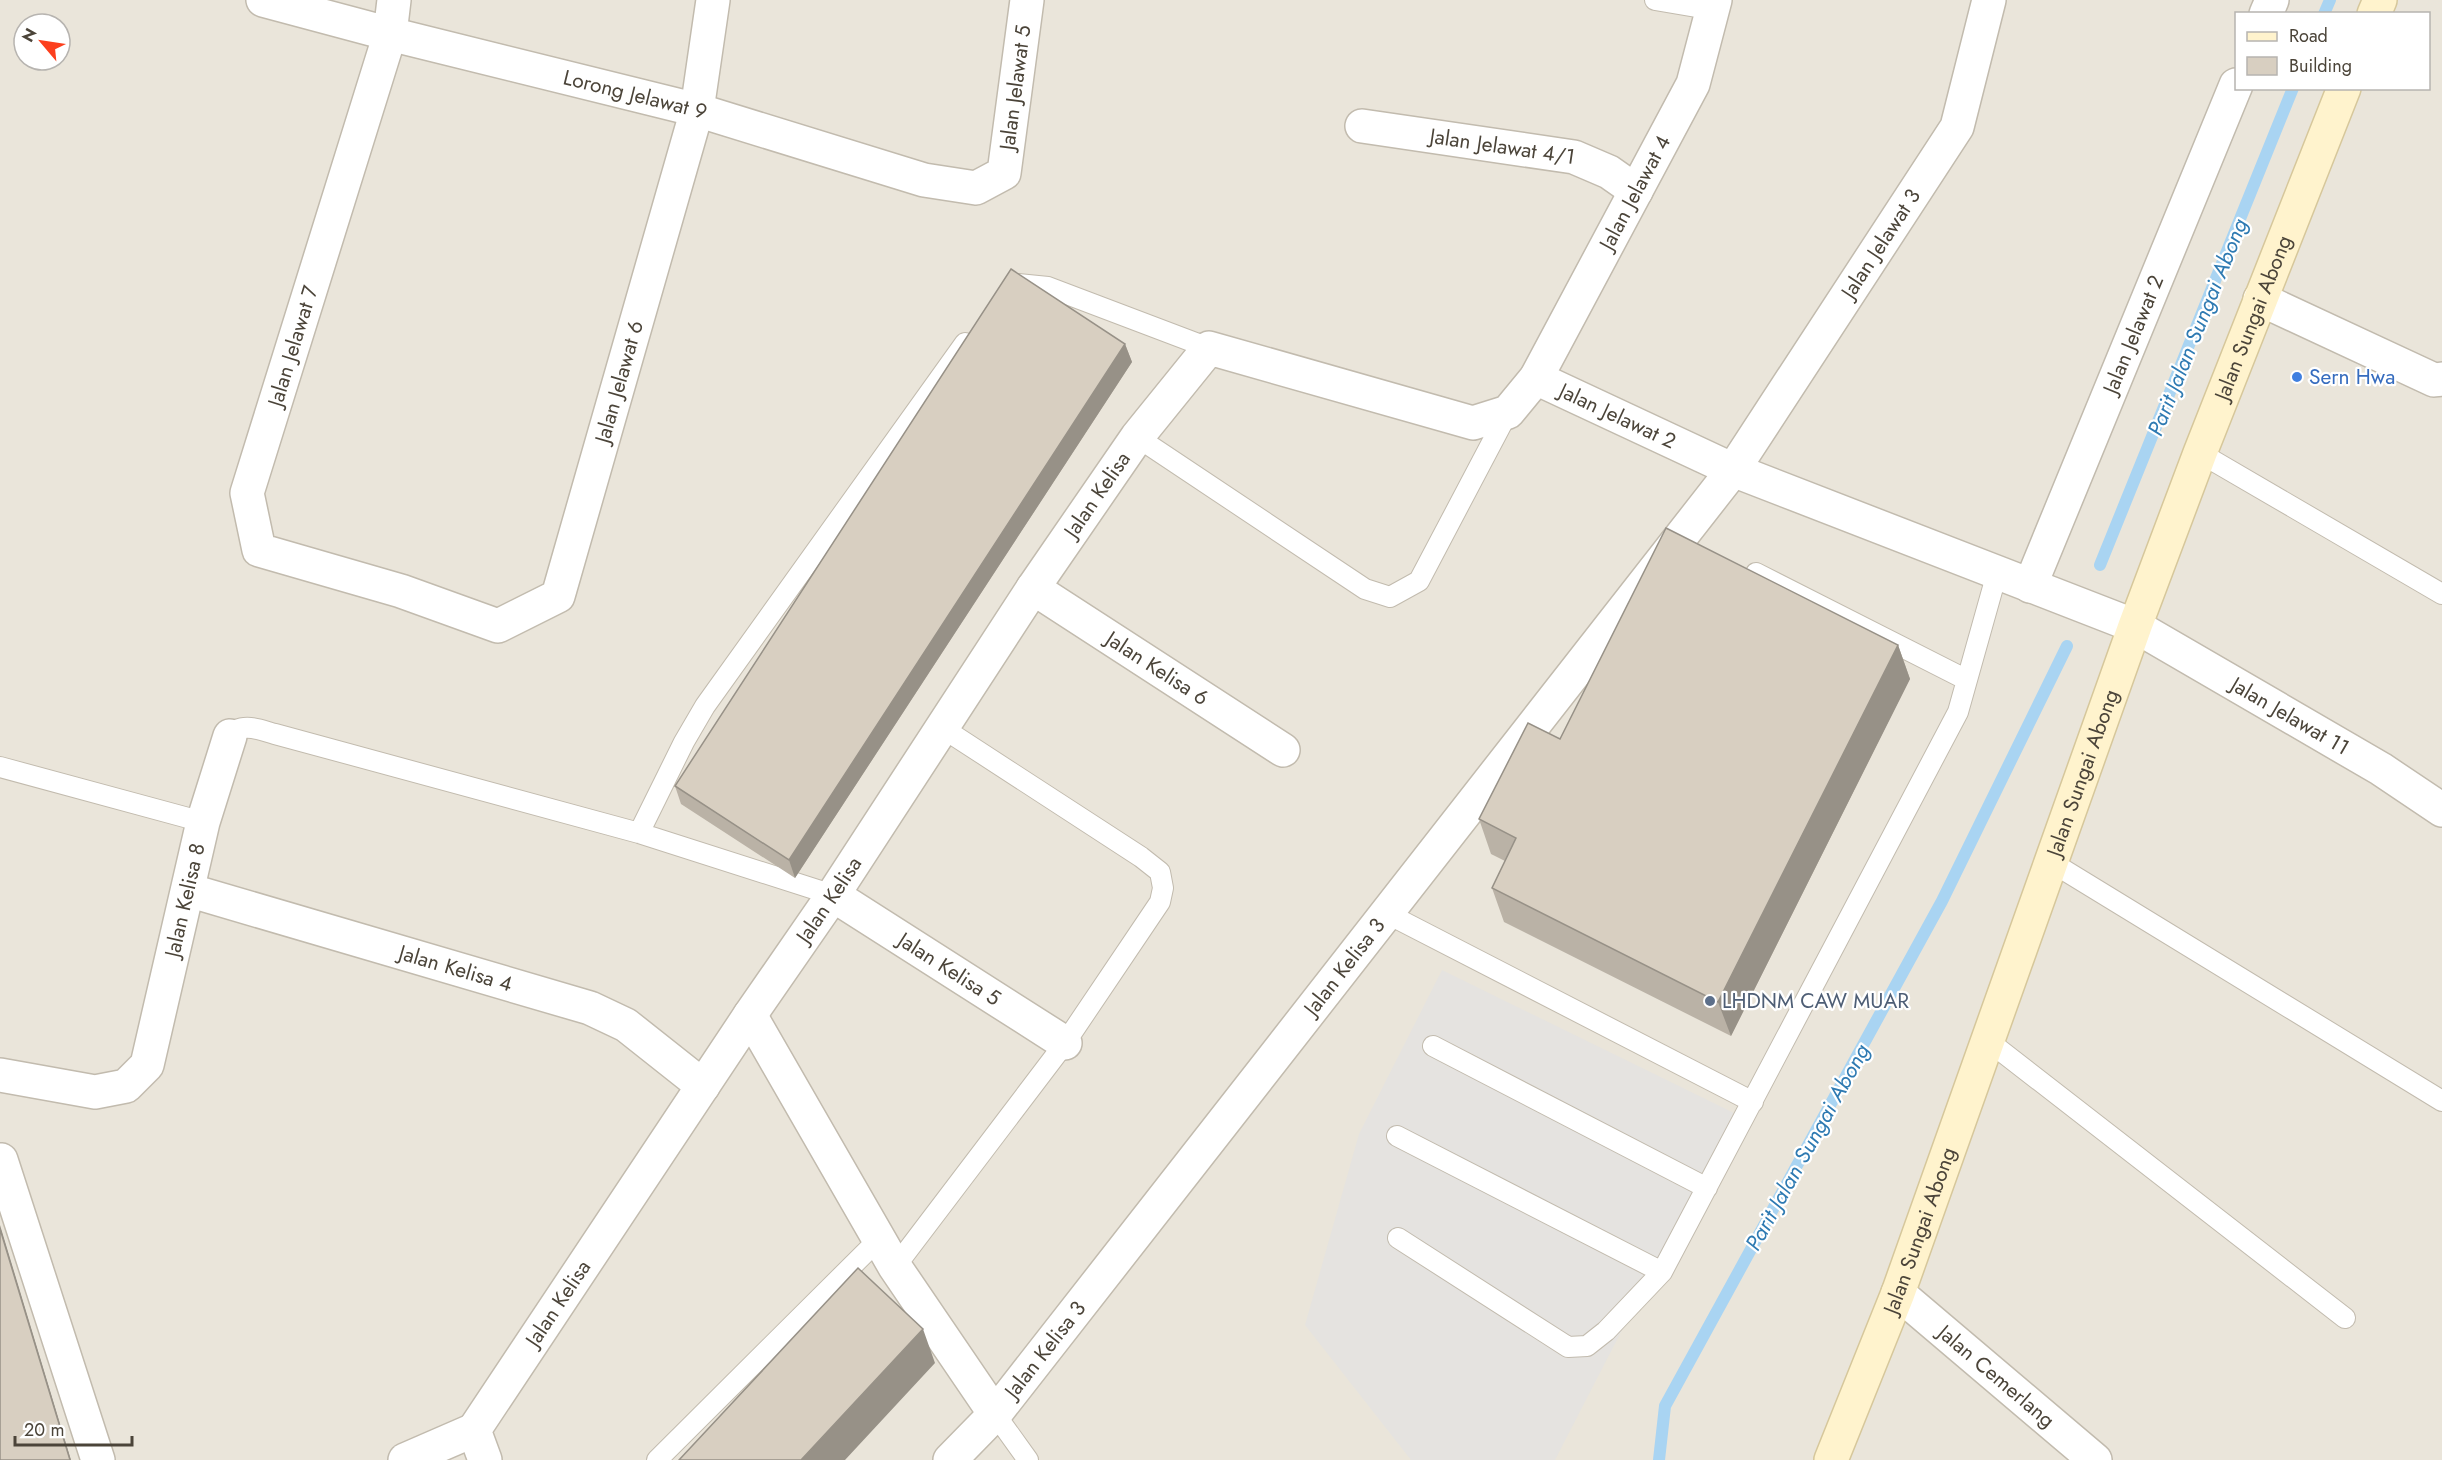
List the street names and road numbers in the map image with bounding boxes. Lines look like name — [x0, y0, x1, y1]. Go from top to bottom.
street label: Jalan Jelawat 5 — [992, 23, 1039, 155]
street label: Lorong Jelawat 9 — [560, 62, 711, 127]
street label: Jalan Jelawat 4/1 — [1425, 121, 1577, 172]
street label: Jalan Jelawat 4 — [1591, 130, 1678, 258]
street label: Jalan Jelawat 3 — [1832, 183, 1928, 307]
street label: Jalan Sungai Abong — [2206, 231, 2299, 408]
street label: Jalan Jelawat 2 — [2094, 271, 2171, 401]
street label: Jalan Jelawat 7 — [260, 282, 326, 413]
street label: Jalan Jelawat 6 — [587, 317, 651, 449]
street label: Jalan Jelawat 2 — [1551, 375, 1681, 456]
street label: Jalan Kelisa — [1055, 446, 1138, 546]
street label: Jalan Kelisa 6 — [1098, 622, 1214, 713]
street label: Jalan Jelawat 11 — [2223, 668, 2355, 762]
street label: Jalan Sungai Abong — [2038, 685, 2126, 863]
street label: Jalan Kelisa 8 — [157, 840, 213, 963]
street label: Jalan Kelisa — [787, 851, 869, 952]
street label: Jalan Kelisa 3 — [1295, 912, 1392, 1024]
street label: Jalan Kelisa 5 — [890, 924, 1007, 1013]
street label: Jalan Kelisa 4 — [392, 937, 516, 999]
street label: Jalan Sungai Abong — [1875, 1143, 1964, 1321]
street label: Jalan Kelisa — [517, 1254, 598, 1355]
street label: Jalan Kelisa 3 — [996, 1295, 1093, 1407]
street label: Jalan Cemerlang — [1929, 1316, 2061, 1435]

